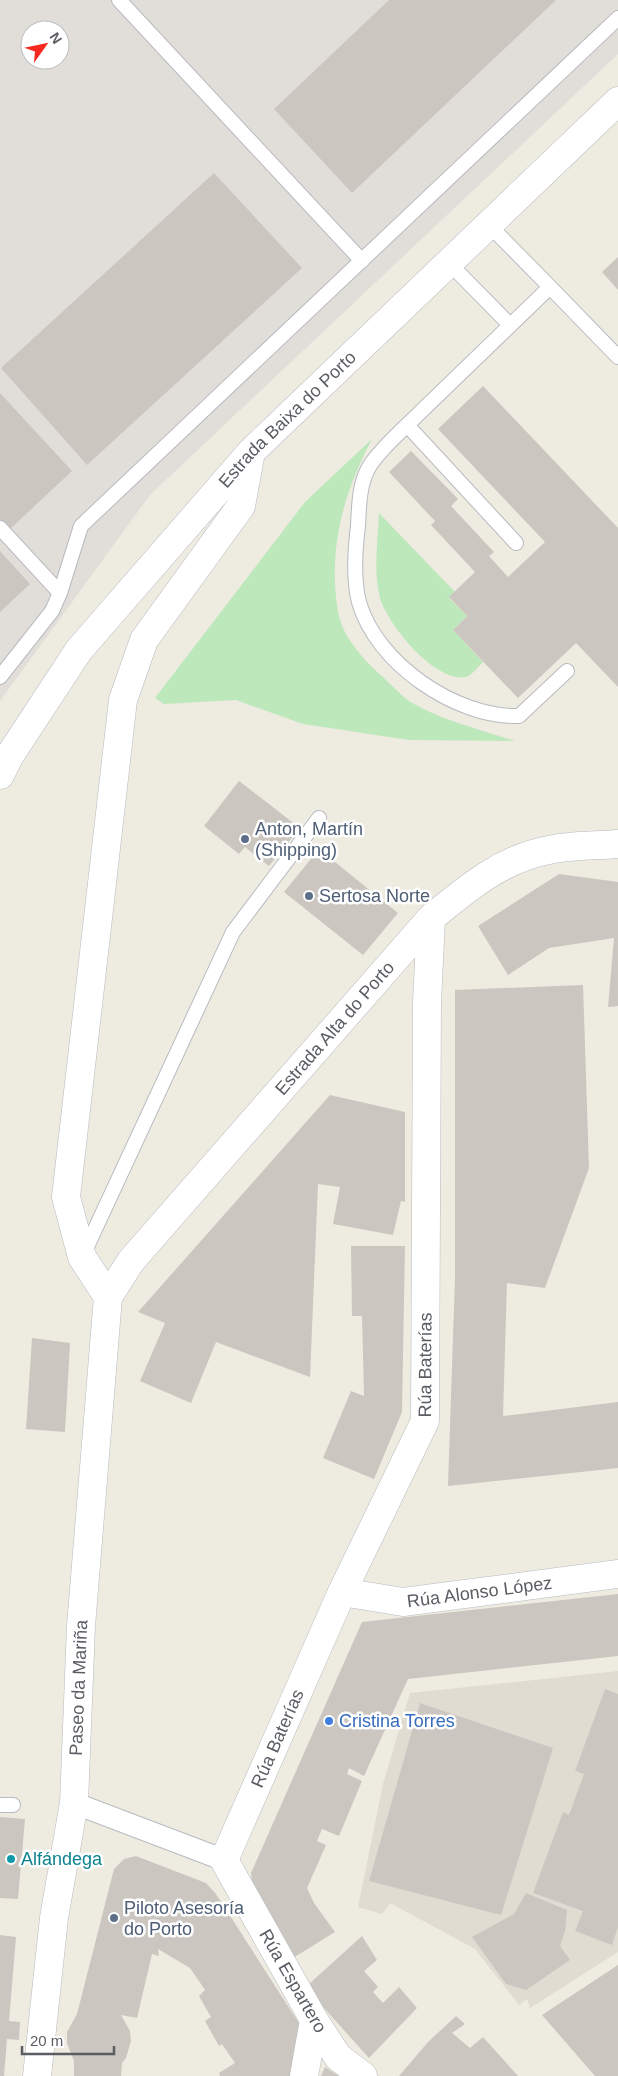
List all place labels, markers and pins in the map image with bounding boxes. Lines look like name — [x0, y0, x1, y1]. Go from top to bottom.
place label: Anton, Martín (Shipping) — [255, 819, 363, 860]
marker: Anton, Martín (Shipping) — [239, 833, 251, 845]
place label: Sertosa Norte — [319, 886, 430, 906]
marker: Sertosa Norte — [303, 890, 315, 902]
place label: Cristina Torres — [339, 1711, 455, 1731]
marker: Cristina Torres — [323, 1715, 335, 1727]
place label: Alfándega — [21, 1849, 103, 1869]
marker: Alfándega — [5, 1853, 17, 1865]
place label: Piloto Asesoría do Porto — [124, 1898, 245, 1939]
marker: Piloto Asesoría do Porto — [108, 1912, 120, 1924]

